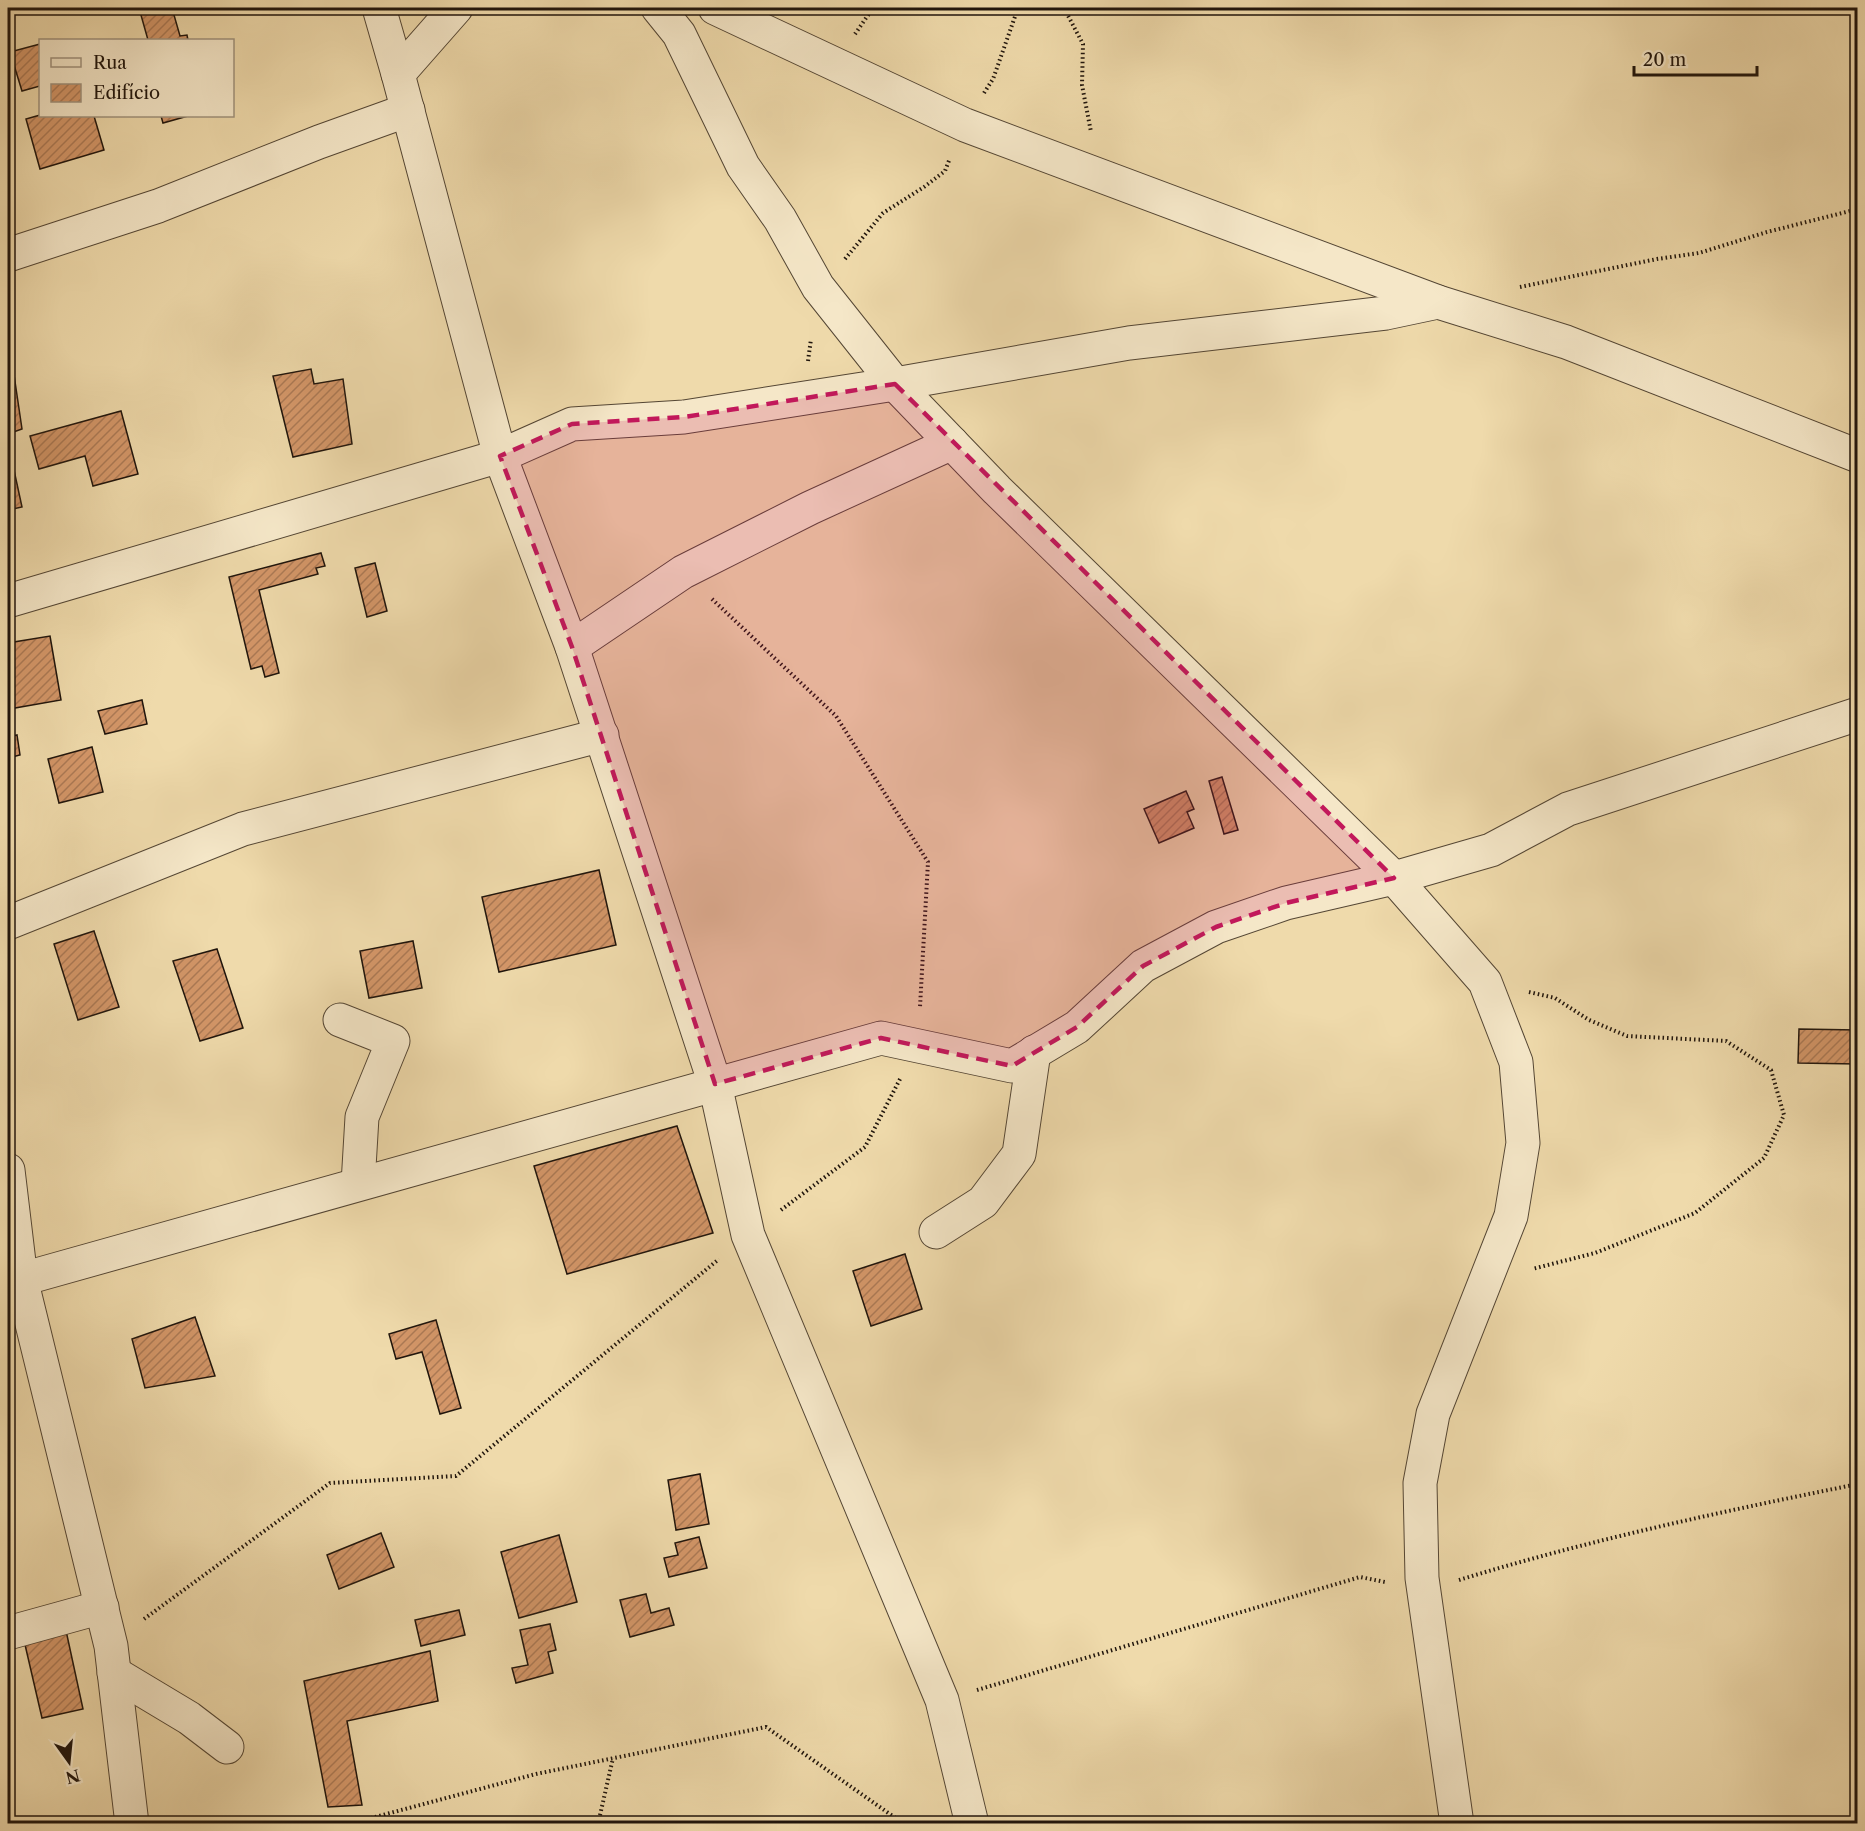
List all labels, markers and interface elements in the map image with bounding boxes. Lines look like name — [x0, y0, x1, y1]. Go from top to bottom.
legend — [39, 39, 234, 117]
scale bar — [1634, 39, 1757, 77]
text: 20 m — [1643, 49, 1687, 71]
text: Rua — [93, 52, 127, 74]
text: Edifício — [93, 82, 160, 104]
north arrow — [39, 1732, 99, 1792]
text: N — [63, 1765, 82, 1788]

